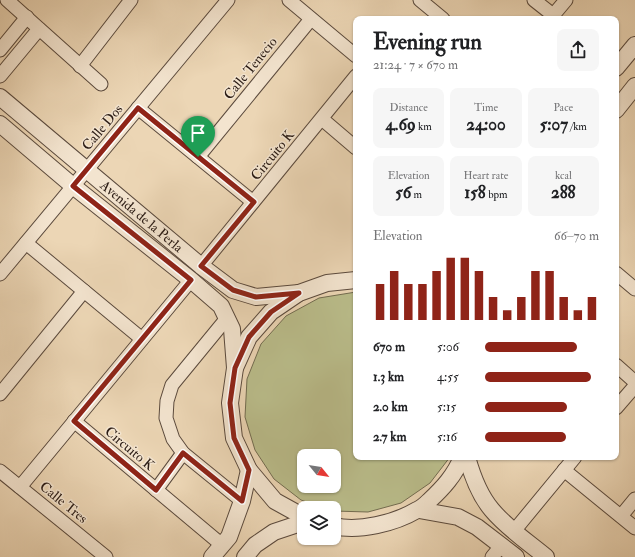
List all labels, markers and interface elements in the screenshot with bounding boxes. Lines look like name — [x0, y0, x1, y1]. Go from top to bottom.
text: Evening run — [373, 28, 482, 56]
button: share — [557, 29, 599, 71]
street label: Calle Tenecio — [220, 33, 281, 103]
text: 21:24 · 7 × 670 m — [373, 57, 458, 73]
street label: Calle Dos — [78, 101, 127, 154]
text: Distance — [389, 101, 428, 114]
text: Time — [474, 101, 498, 114]
text: Pace — [553, 101, 573, 114]
text: 4.69 — [386, 114, 416, 135]
text: 24:00 — [466, 114, 506, 135]
text: 5:07 — [540, 114, 568, 135]
pin — [181, 116, 215, 157]
text: km — [416, 120, 432, 133]
text: /km — [568, 120, 587, 133]
icon: arrive — [187, 122, 209, 144]
street label: Circuito K — [247, 127, 298, 184]
text: Elevation — [388, 169, 430, 182]
text: Heart rate — [464, 169, 508, 182]
text: kcal — [555, 169, 572, 182]
street label: Avenida de la Perla — [96, 176, 187, 256]
text: 56 — [395, 182, 411, 203]
text: 158 — [464, 182, 486, 203]
text: 288 — [551, 182, 576, 203]
text: m — [411, 188, 422, 201]
text: bpm — [486, 188, 508, 201]
text: Elevation — [373, 228, 423, 244]
text: 66–70 m — [554, 228, 599, 244]
text: 670 m — [373, 339, 405, 355]
text: 5:06 — [437, 339, 459, 355]
text: 1.3 km — [373, 369, 404, 385]
text: 4:55 — [437, 369, 459, 385]
text: 2.0 km — [373, 399, 408, 415]
text: 5:15 — [437, 399, 456, 415]
street label: Circuito K — [101, 423, 158, 474]
text: 2.7 km — [373, 429, 407, 445]
text: 5:16 — [437, 429, 457, 445]
north arrow — [297, 449, 341, 493]
map controls — [297, 449, 341, 545]
street label: Calle Tres — [36, 478, 91, 527]
button: layers — [297, 501, 341, 545]

